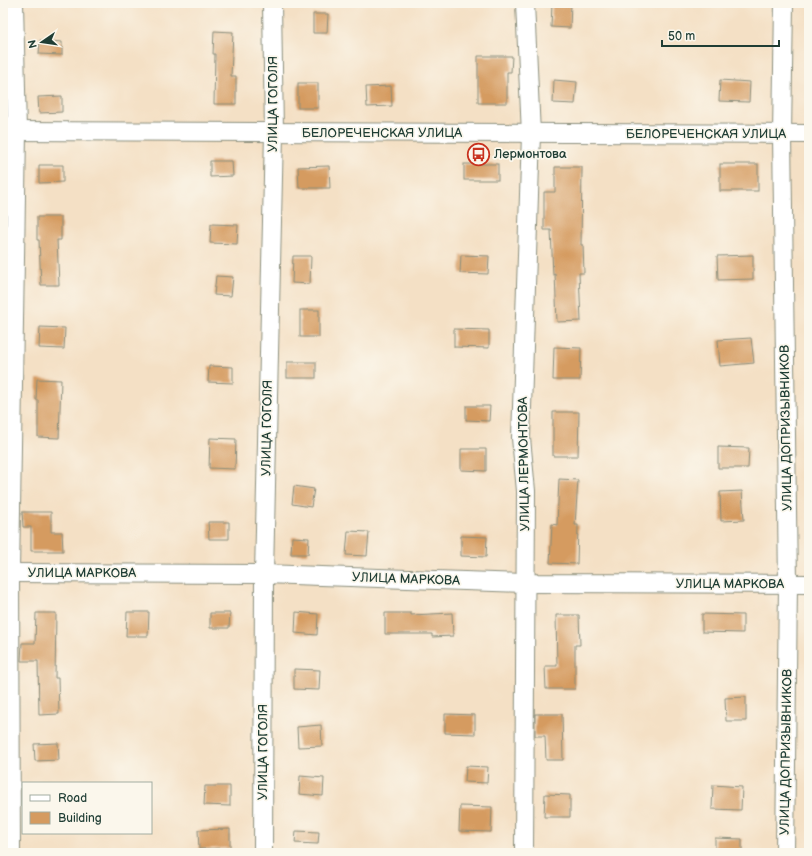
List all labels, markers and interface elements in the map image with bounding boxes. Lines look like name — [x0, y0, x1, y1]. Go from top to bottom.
north arrow — [22, 22, 62, 62]
scale bar — [662, 22, 779, 48]
text: 50 m — [668, 29, 695, 44]
text: N — [25, 39, 40, 50]
street label: УЛИЦА ГОГОЛЯ — [265, 56, 281, 152]
street label: БЕЛОРЕЧЕНСКАЯ УЛИЦА — [302, 125, 462, 141]
street label: БЕЛОРЕЧЕНСКАЯ УЛИЦА — [626, 126, 786, 142]
bus stop icon: Лермонтова — [466, 141, 492, 167]
place label: Лермонтова — [493, 146, 567, 162]
street label: УЛИЦА ДОПРИЗЫВНИКОВ — [777, 345, 795, 511]
street label: УЛИЦА ГОГОЛЯ — [258, 380, 276, 476]
street label: УЛИЦА ЛЕРМОНТОВА — [515, 396, 533, 532]
street label: УЛИЦА МАРКОВА — [28, 565, 136, 581]
street label: УЛИЦА МАРКОВА — [352, 569, 461, 589]
street label: УЛИЦА МАРКОВА — [676, 576, 784, 592]
street label: УЛИЦА ДОПРИЗЫВНИКОВ — [777, 669, 795, 835]
street label: УЛИЦА ГОГОЛЯ — [255, 704, 271, 800]
legend — [22, 782, 152, 834]
text: Road — [58, 791, 87, 806]
text: Building — [58, 811, 102, 826]

